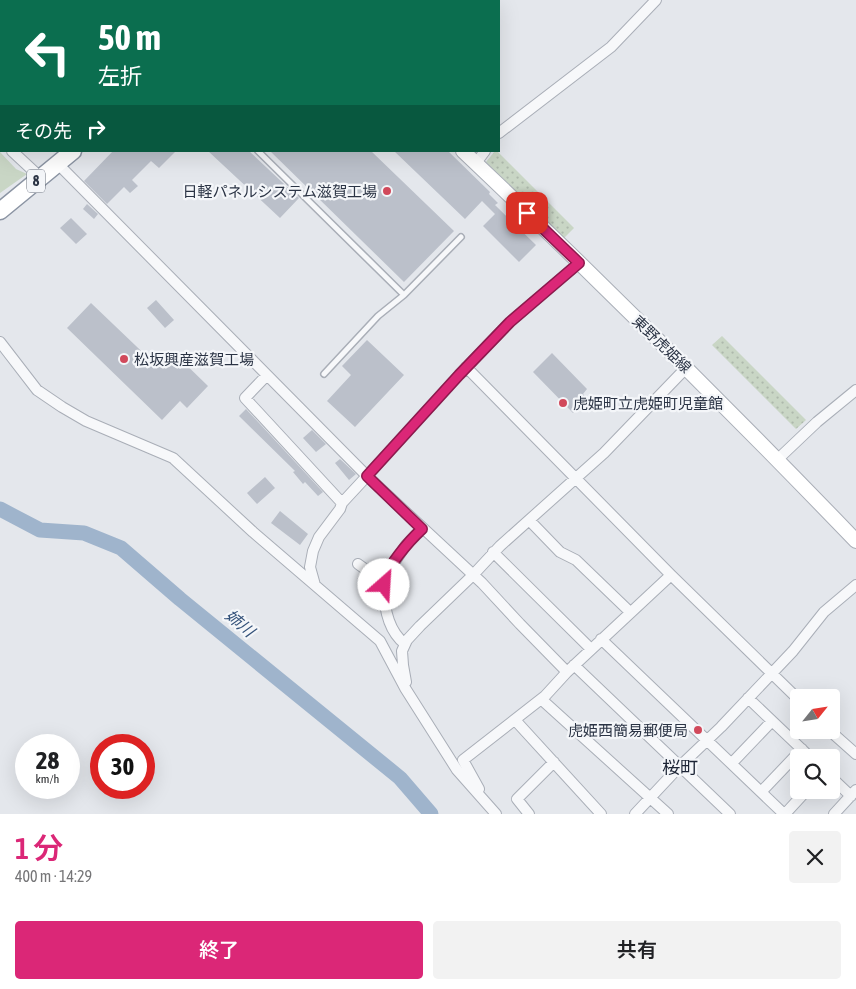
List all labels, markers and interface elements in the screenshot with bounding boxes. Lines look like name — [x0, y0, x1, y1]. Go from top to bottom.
text: 50 m — [98, 17, 161, 57]
icon: left — [15, 20, 80, 85]
text: 左折 — [98, 63, 142, 89]
icon: right — [82, 115, 110, 143]
text: その先 — [15, 120, 72, 142]
road number: 8 — [27, 170, 45, 192]
place label: 日軽パネルシステム滋賀工場 — [182, 183, 377, 200]
marker: 日軽パネルシステム滋賀工場 — [381, 185, 393, 197]
pin — [506, 192, 548, 234]
icon: arrive — [513, 199, 541, 227]
street label: 東野虎姫線 — [629, 312, 695, 376]
place label: 松坂興産滋賀工場 — [134, 351, 254, 368]
marker: 松坂興産滋賀工場 — [118, 353, 130, 365]
place label: 虎姫町立虎姫町児童館 — [573, 395, 723, 412]
marker: 虎姫町立虎姫町児童館 — [557, 397, 569, 409]
position arrow — [357, 558, 409, 610]
water label: 姉川 — [222, 606, 260, 641]
north arrow — [790, 689, 840, 739]
map controls — [790, 689, 840, 799]
place label: 虎姫西簡易郵便局 — [568, 722, 688, 739]
marker: 虎姫西簡易郵便局 — [692, 724, 704, 736]
speed limit sign: 30 — [90, 734, 155, 799]
text: 28 — [36, 746, 59, 774]
button: search — [790, 749, 840, 799]
district label: 桜町 — [662, 757, 698, 778]
text: km/h — [36, 772, 59, 786]
text: 1 分 — [15, 831, 63, 865]
button: close — [789, 831, 841, 883]
text: 400 m · 14:29 — [15, 867, 92, 885]
button: 終了 — [15, 921, 423, 979]
button: 共有 — [433, 921, 841, 979]

